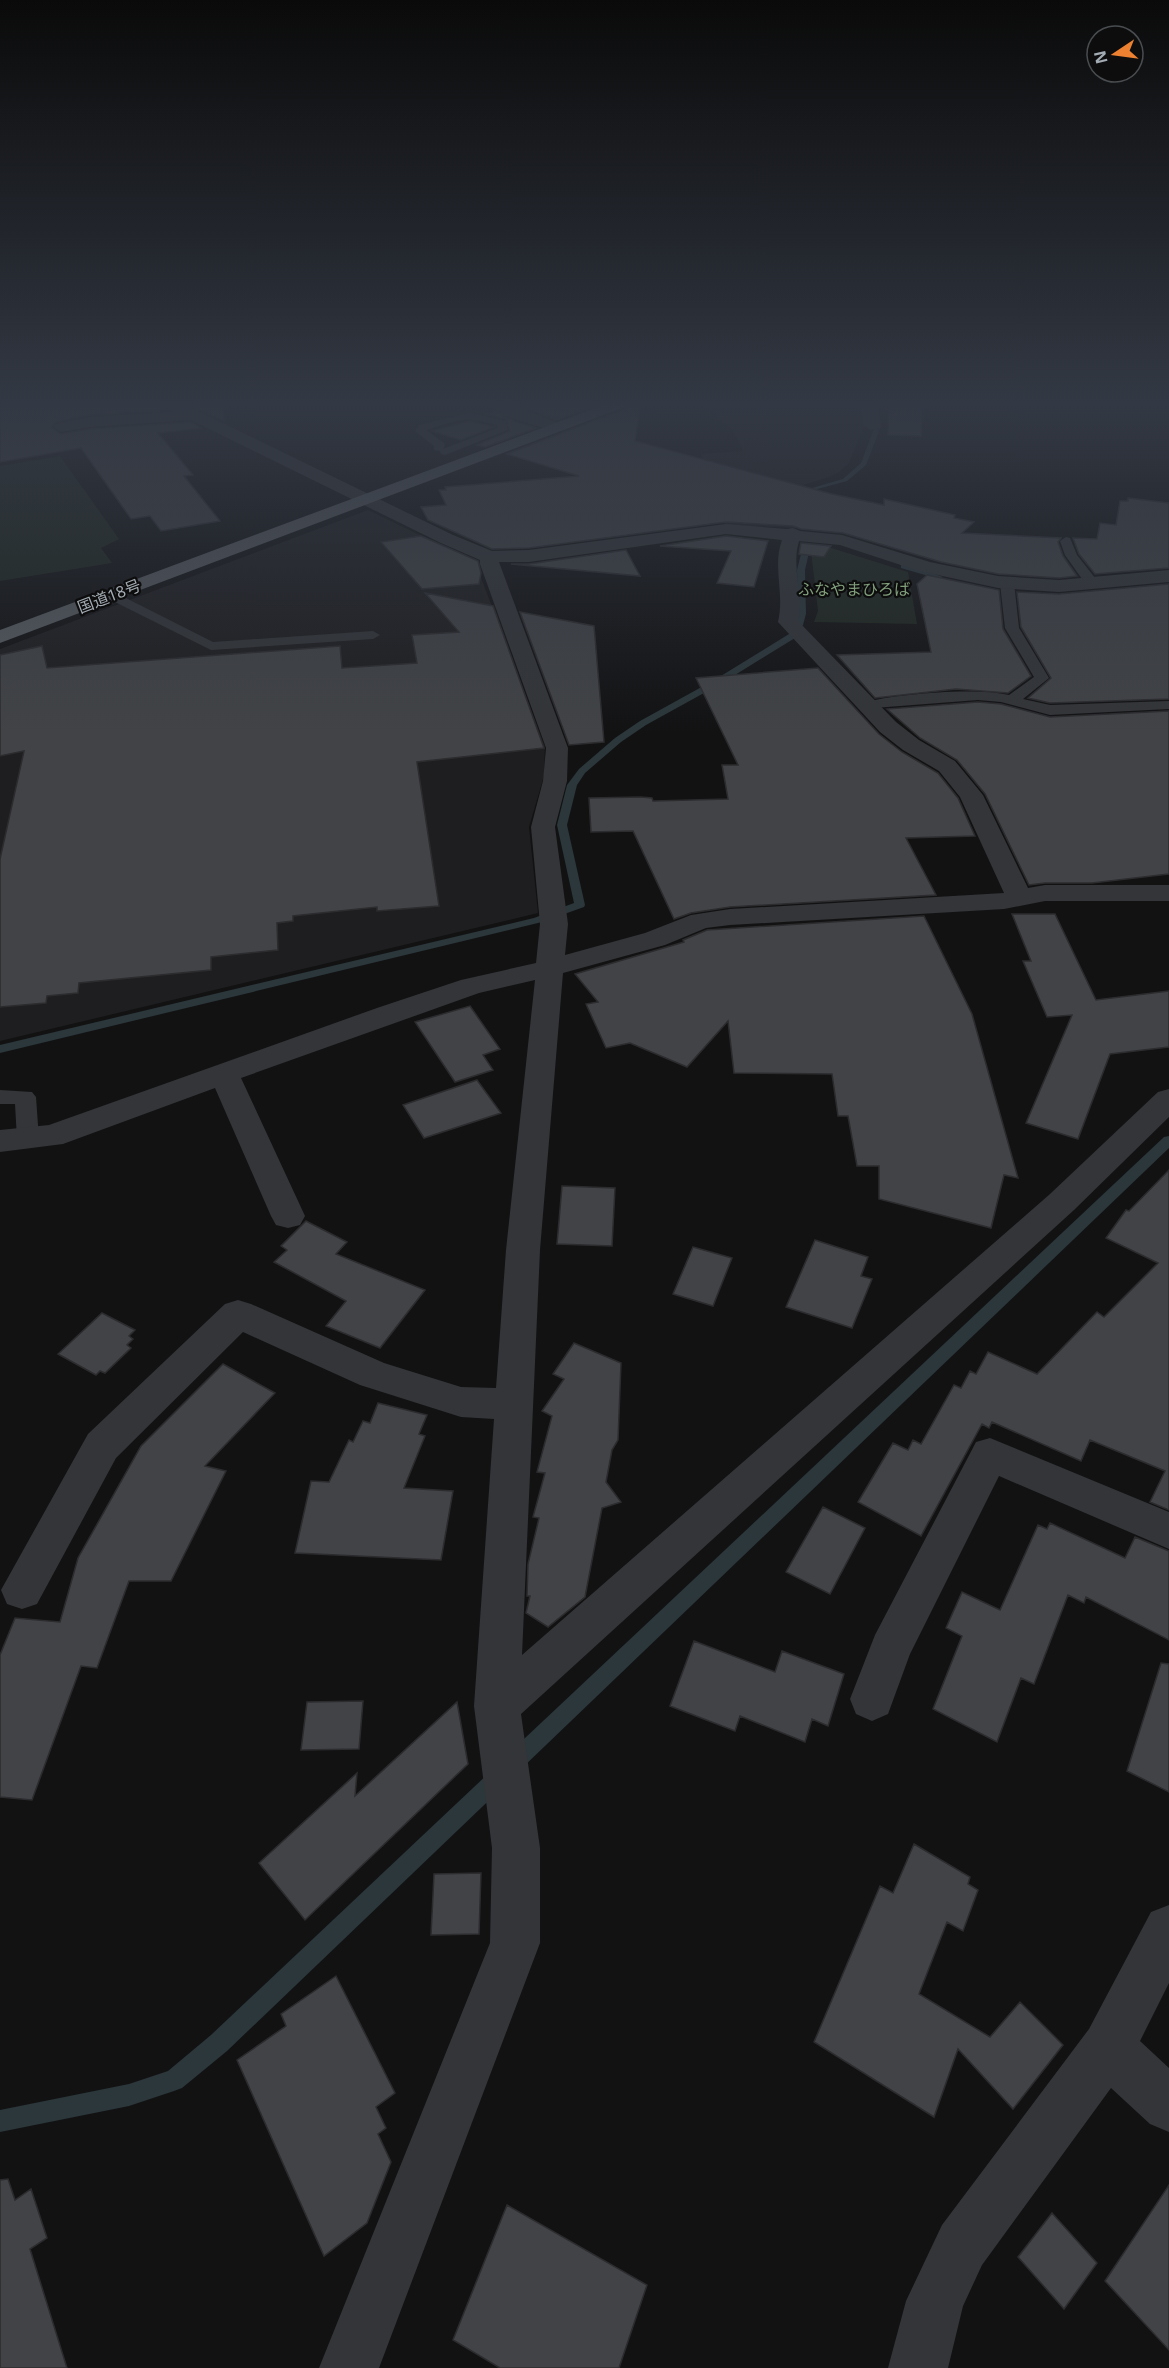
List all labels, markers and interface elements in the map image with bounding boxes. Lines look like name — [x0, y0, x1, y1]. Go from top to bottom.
north arrow — [1085, 24, 1145, 84]
text: N — [1088, 49, 1113, 66]
street label: 国道18号 — [74, 574, 144, 618]
park label: ふなやまひろば — [798, 578, 910, 600]

